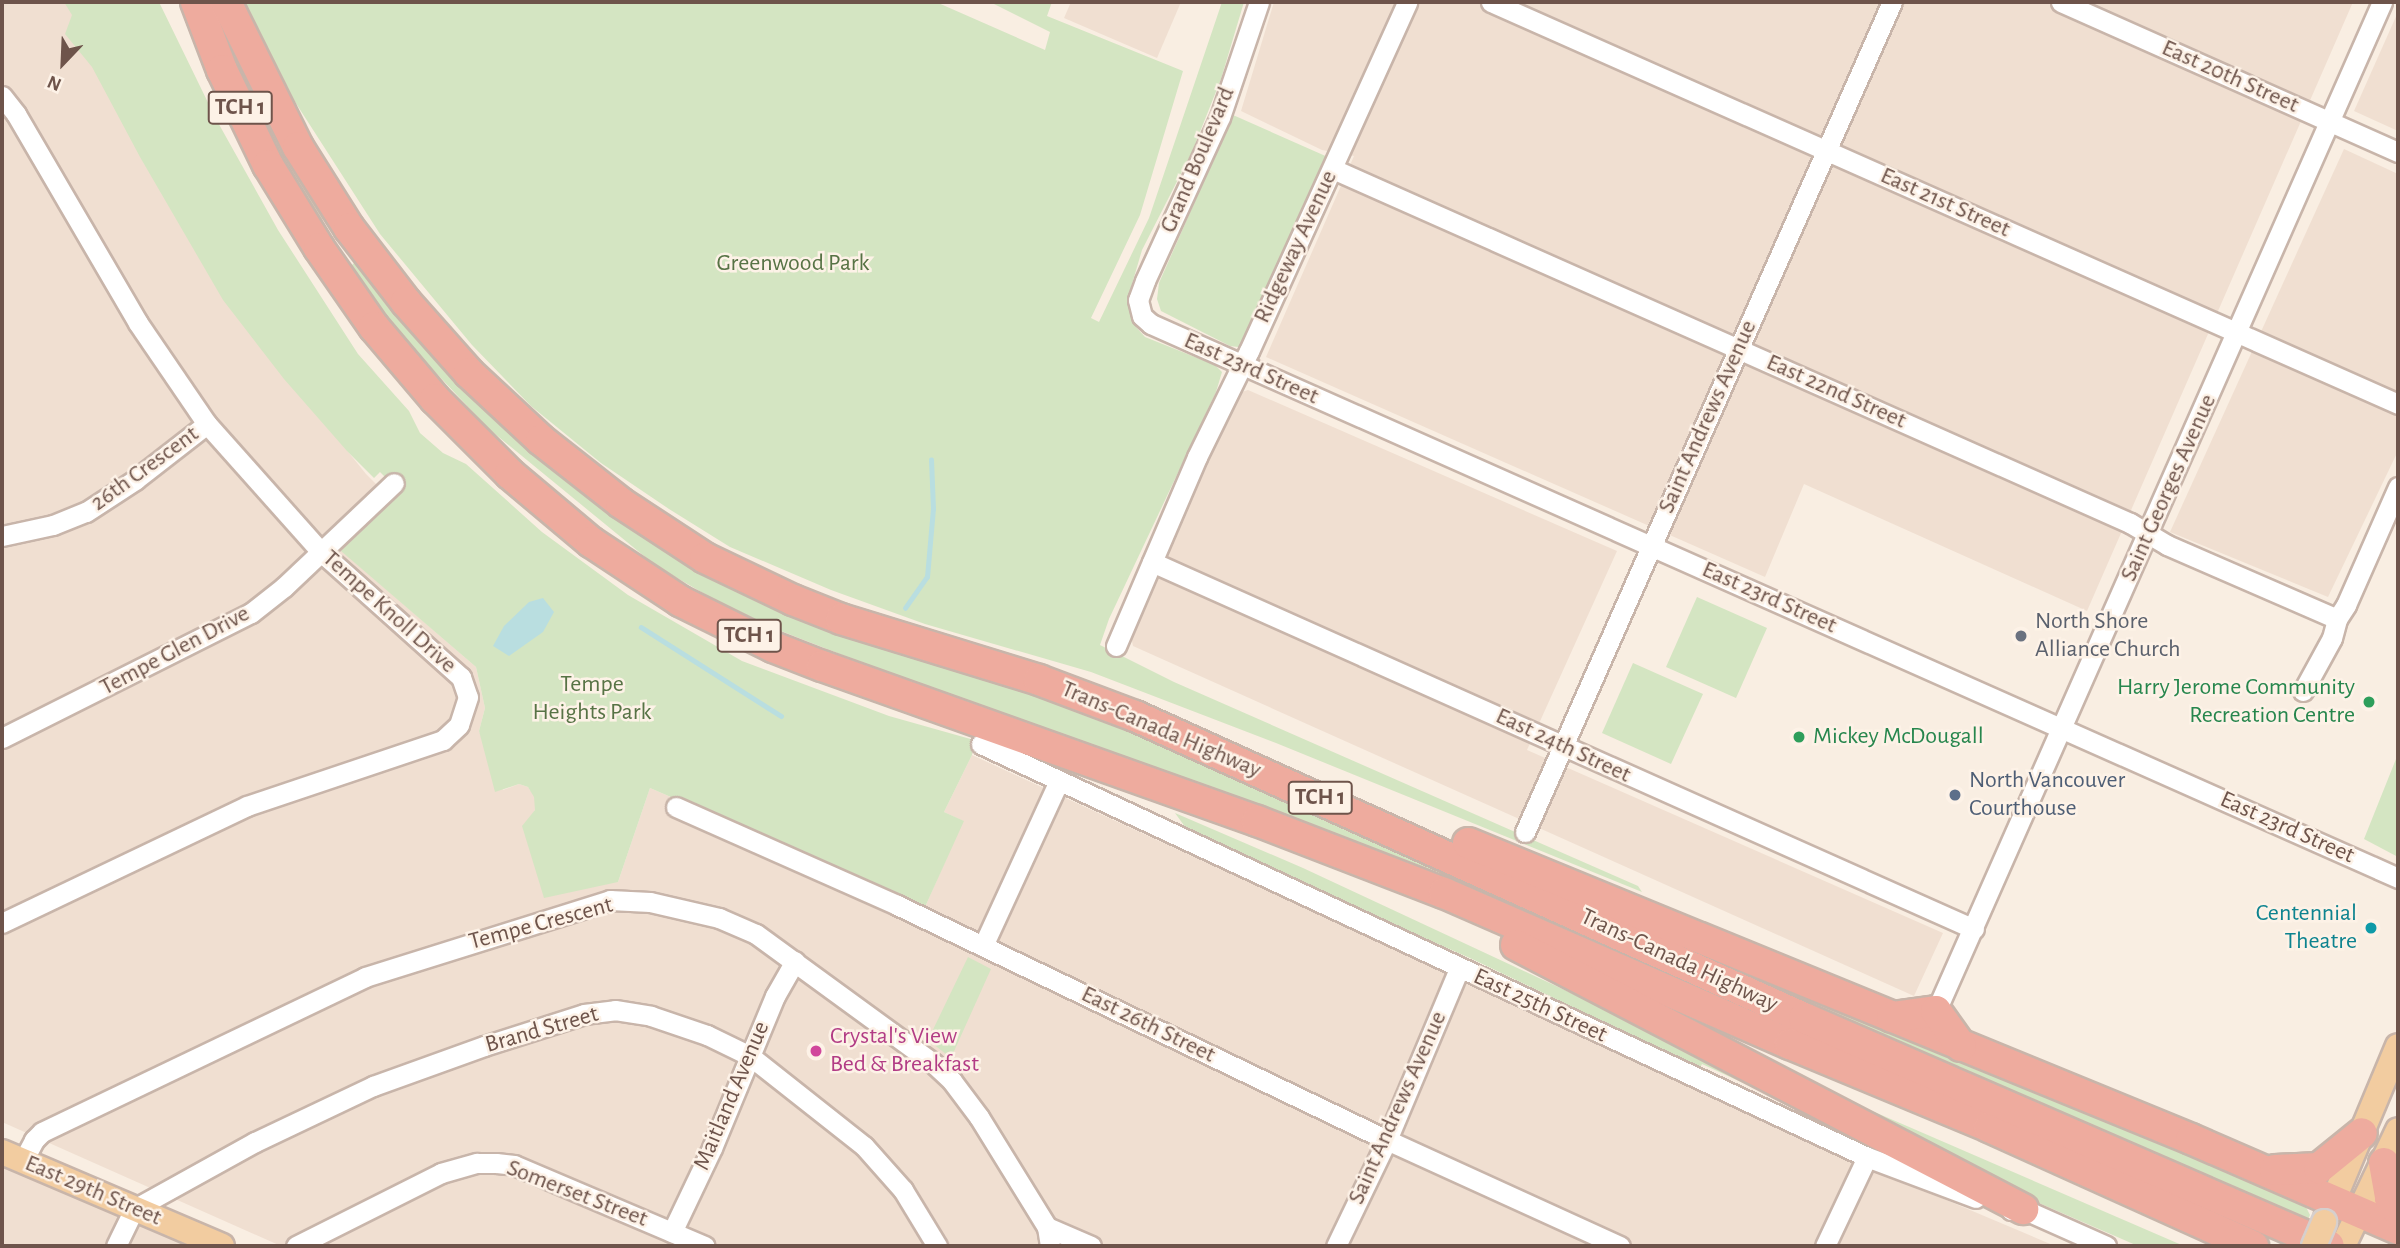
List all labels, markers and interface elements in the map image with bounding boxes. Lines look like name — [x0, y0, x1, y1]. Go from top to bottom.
north arrow — [28, 28, 98, 98]
street label: East 20th Street — [2157, 34, 2303, 120]
text: N — [45, 71, 64, 94]
street label: Grand Boulevard — [1154, 83, 1242, 237]
road number: TCH 1 — [207, 88, 273, 128]
street label: East 21st Street — [1876, 162, 2014, 244]
street label: Ridgeway Avenue — [1248, 166, 1344, 328]
park label: Greenwood Park — [717, 250, 869, 278]
street label: Saint Andrews Avenue — [1653, 316, 1763, 518]
street label: East 23rd Street — [1179, 327, 1323, 411]
street label: East 22nd Street — [1762, 348, 1910, 436]
street label: Saint Georges Avenue — [2115, 390, 2223, 586]
street label: 26th Crescent — [85, 420, 205, 518]
street label: Tempe Knoll Drive — [316, 544, 462, 680]
street label: East 23rd Street — [1697, 556, 1841, 640]
street label: Tempe Glen Drive — [95, 600, 255, 702]
place label: North Shore Alliance Church — [2035, 608, 2180, 664]
road number: TCH 1 — [716, 616, 782, 656]
marker: North Shore Alliance Church — [2013, 628, 2029, 644]
park label: Tempe Heights Park — [533, 671, 651, 727]
place label: Harry Jerome Community Recreation Centre — [2117, 674, 2355, 730]
street label: Trans-Canada Highway — [1057, 675, 1265, 785]
marker: Harry Jerome Community Recreation Centre — [2361, 694, 2377, 710]
street label: East 24th Street — [1491, 702, 1635, 790]
place label: Mickey McDougall — [1813, 723, 1984, 751]
marker: Mickey McDougall — [1791, 729, 1807, 745]
place label: North Vancouver Courthouse — [1969, 767, 2125, 823]
road number: TCH 1 — [1287, 778, 1353, 818]
street label: East 23rd Street — [2215, 786, 2359, 870]
marker: North Vancouver Courthouse — [1947, 787, 1963, 803]
street label: Tempe Crescent — [466, 891, 616, 957]
place label: Centennial Theatre — [2256, 900, 2357, 956]
street label: Trans-Canada Highway — [1576, 903, 1782, 1019]
marker: Centennial Theatre — [2363, 920, 2379, 936]
street label: East 25th Street — [1469, 962, 1611, 1050]
street label: East 26th Street — [1076, 980, 1220, 1070]
street label: Brand Street — [482, 1000, 602, 1060]
street label: Saint Andrews Avenue — [1343, 1007, 1453, 1209]
street label: Maitland Avenue — [688, 1017, 776, 1175]
place label: Crystal's View Bed & Breakfast — [830, 1023, 979, 1079]
marker: Crystal's View Bed & Breakfast — [808, 1043, 824, 1059]
street label: East 29th Street — [20, 1149, 166, 1233]
street label: Somerset Street — [503, 1154, 651, 1234]

